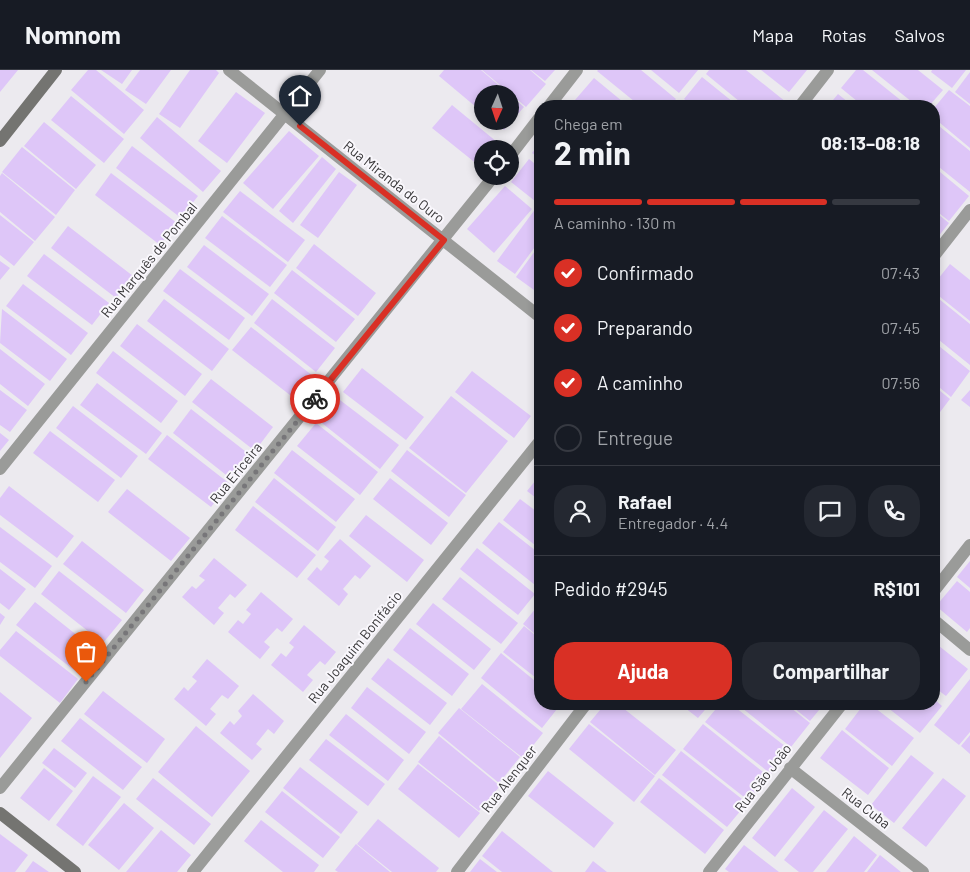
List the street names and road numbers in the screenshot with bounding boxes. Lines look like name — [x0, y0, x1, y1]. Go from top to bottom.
street label: Rua Miranda do Ouro — [340, 137, 448, 226]
street label: Rua Marquês de Pombal — [97, 199, 200, 321]
street label: Rua Ericeira — [206, 439, 265, 507]
street label: Rua Joaquim Bonifácio — [304, 587, 405, 706]
street label: Rua São João — [731, 740, 795, 815]
street label: Rua Alenquer — [477, 742, 540, 816]
street label: Rua Cuba — [839, 783, 894, 832]

